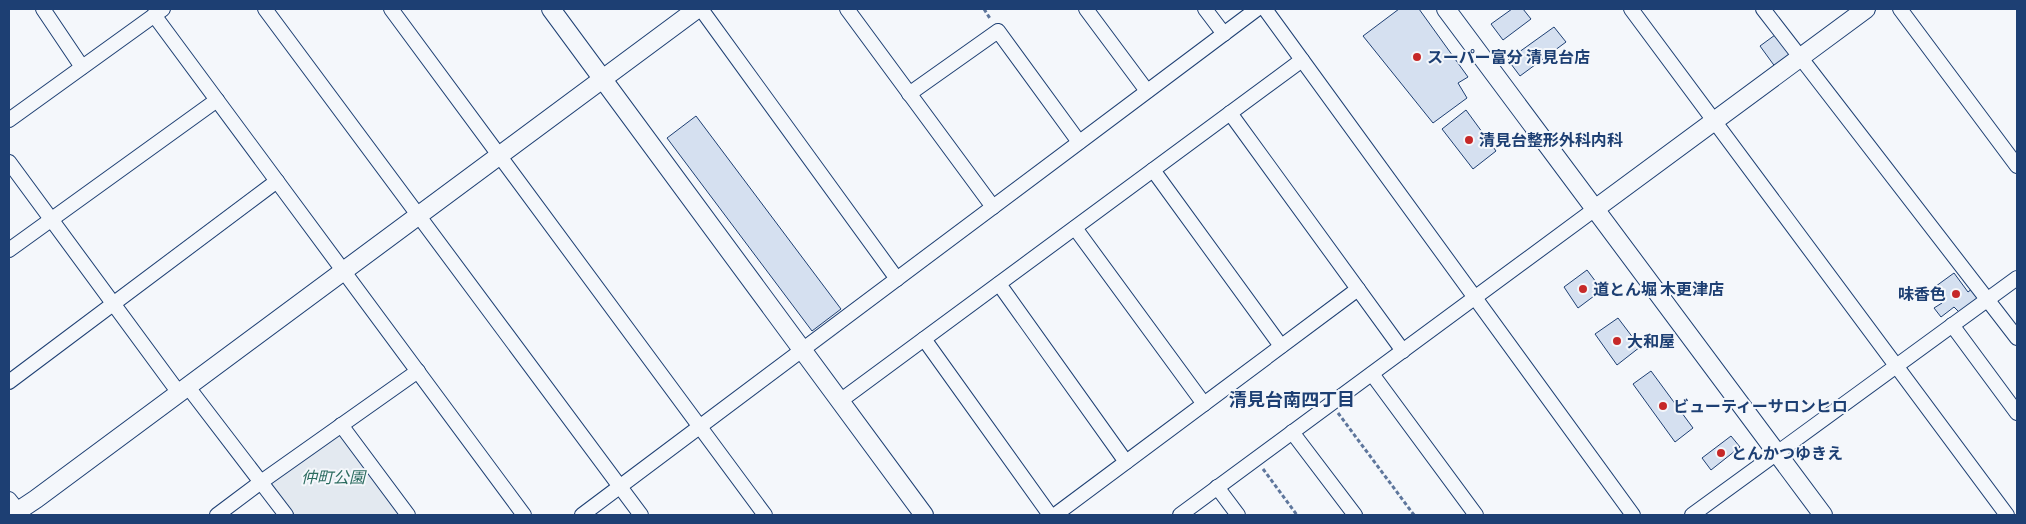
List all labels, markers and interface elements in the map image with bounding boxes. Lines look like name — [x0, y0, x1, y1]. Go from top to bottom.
place label: スーパー富分 清見台店 — [1427, 49, 1590, 66]
marker: スーパー富分 清見台店 — [1411, 51, 1423, 63]
place label: 清見台整形外科内科 — [1479, 132, 1623, 149]
marker: 清見台整形外科内科 — [1463, 134, 1475, 146]
place label: 道とん堀 木更津店 — [1593, 281, 1724, 298]
marker: 道とん堀 木更津店 — [1577, 283, 1589, 295]
place label: 味香色 — [1898, 286, 1946, 303]
marker: 味香色 — [1950, 288, 1962, 300]
place label: 大和屋 — [1627, 333, 1675, 350]
marker: 大和屋 — [1611, 335, 1623, 347]
district label: 清見台南四丁目 — [1229, 390, 1355, 410]
place label: ビューティーサロンヒロ — [1673, 398, 1848, 415]
marker: ビューティーサロンヒロ — [1657, 400, 1669, 412]
place label: とんかつゆきえ — [1731, 445, 1843, 462]
marker: とんかつゆきえ — [1715, 447, 1727, 459]
park label: 仲町公園 — [301, 469, 367, 486]

